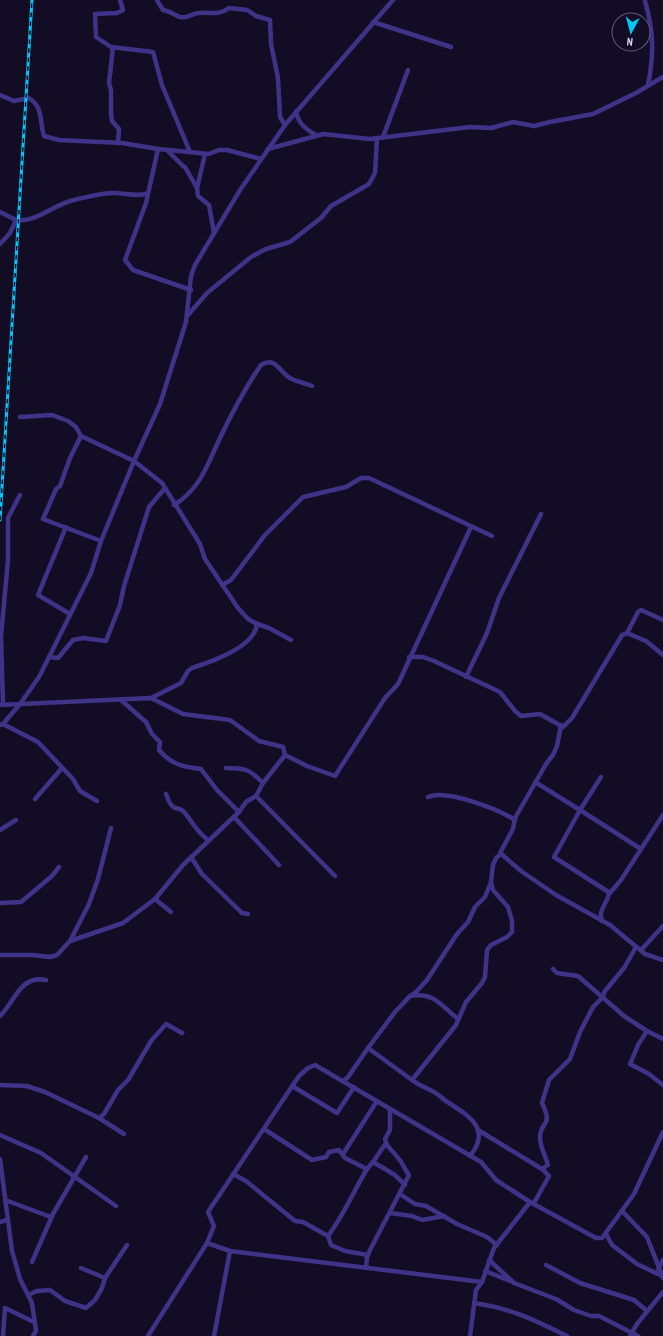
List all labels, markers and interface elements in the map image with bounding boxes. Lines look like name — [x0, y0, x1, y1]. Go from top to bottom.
north arrow — [611, 12, 651, 52]
text: N — [626, 35, 634, 49]

